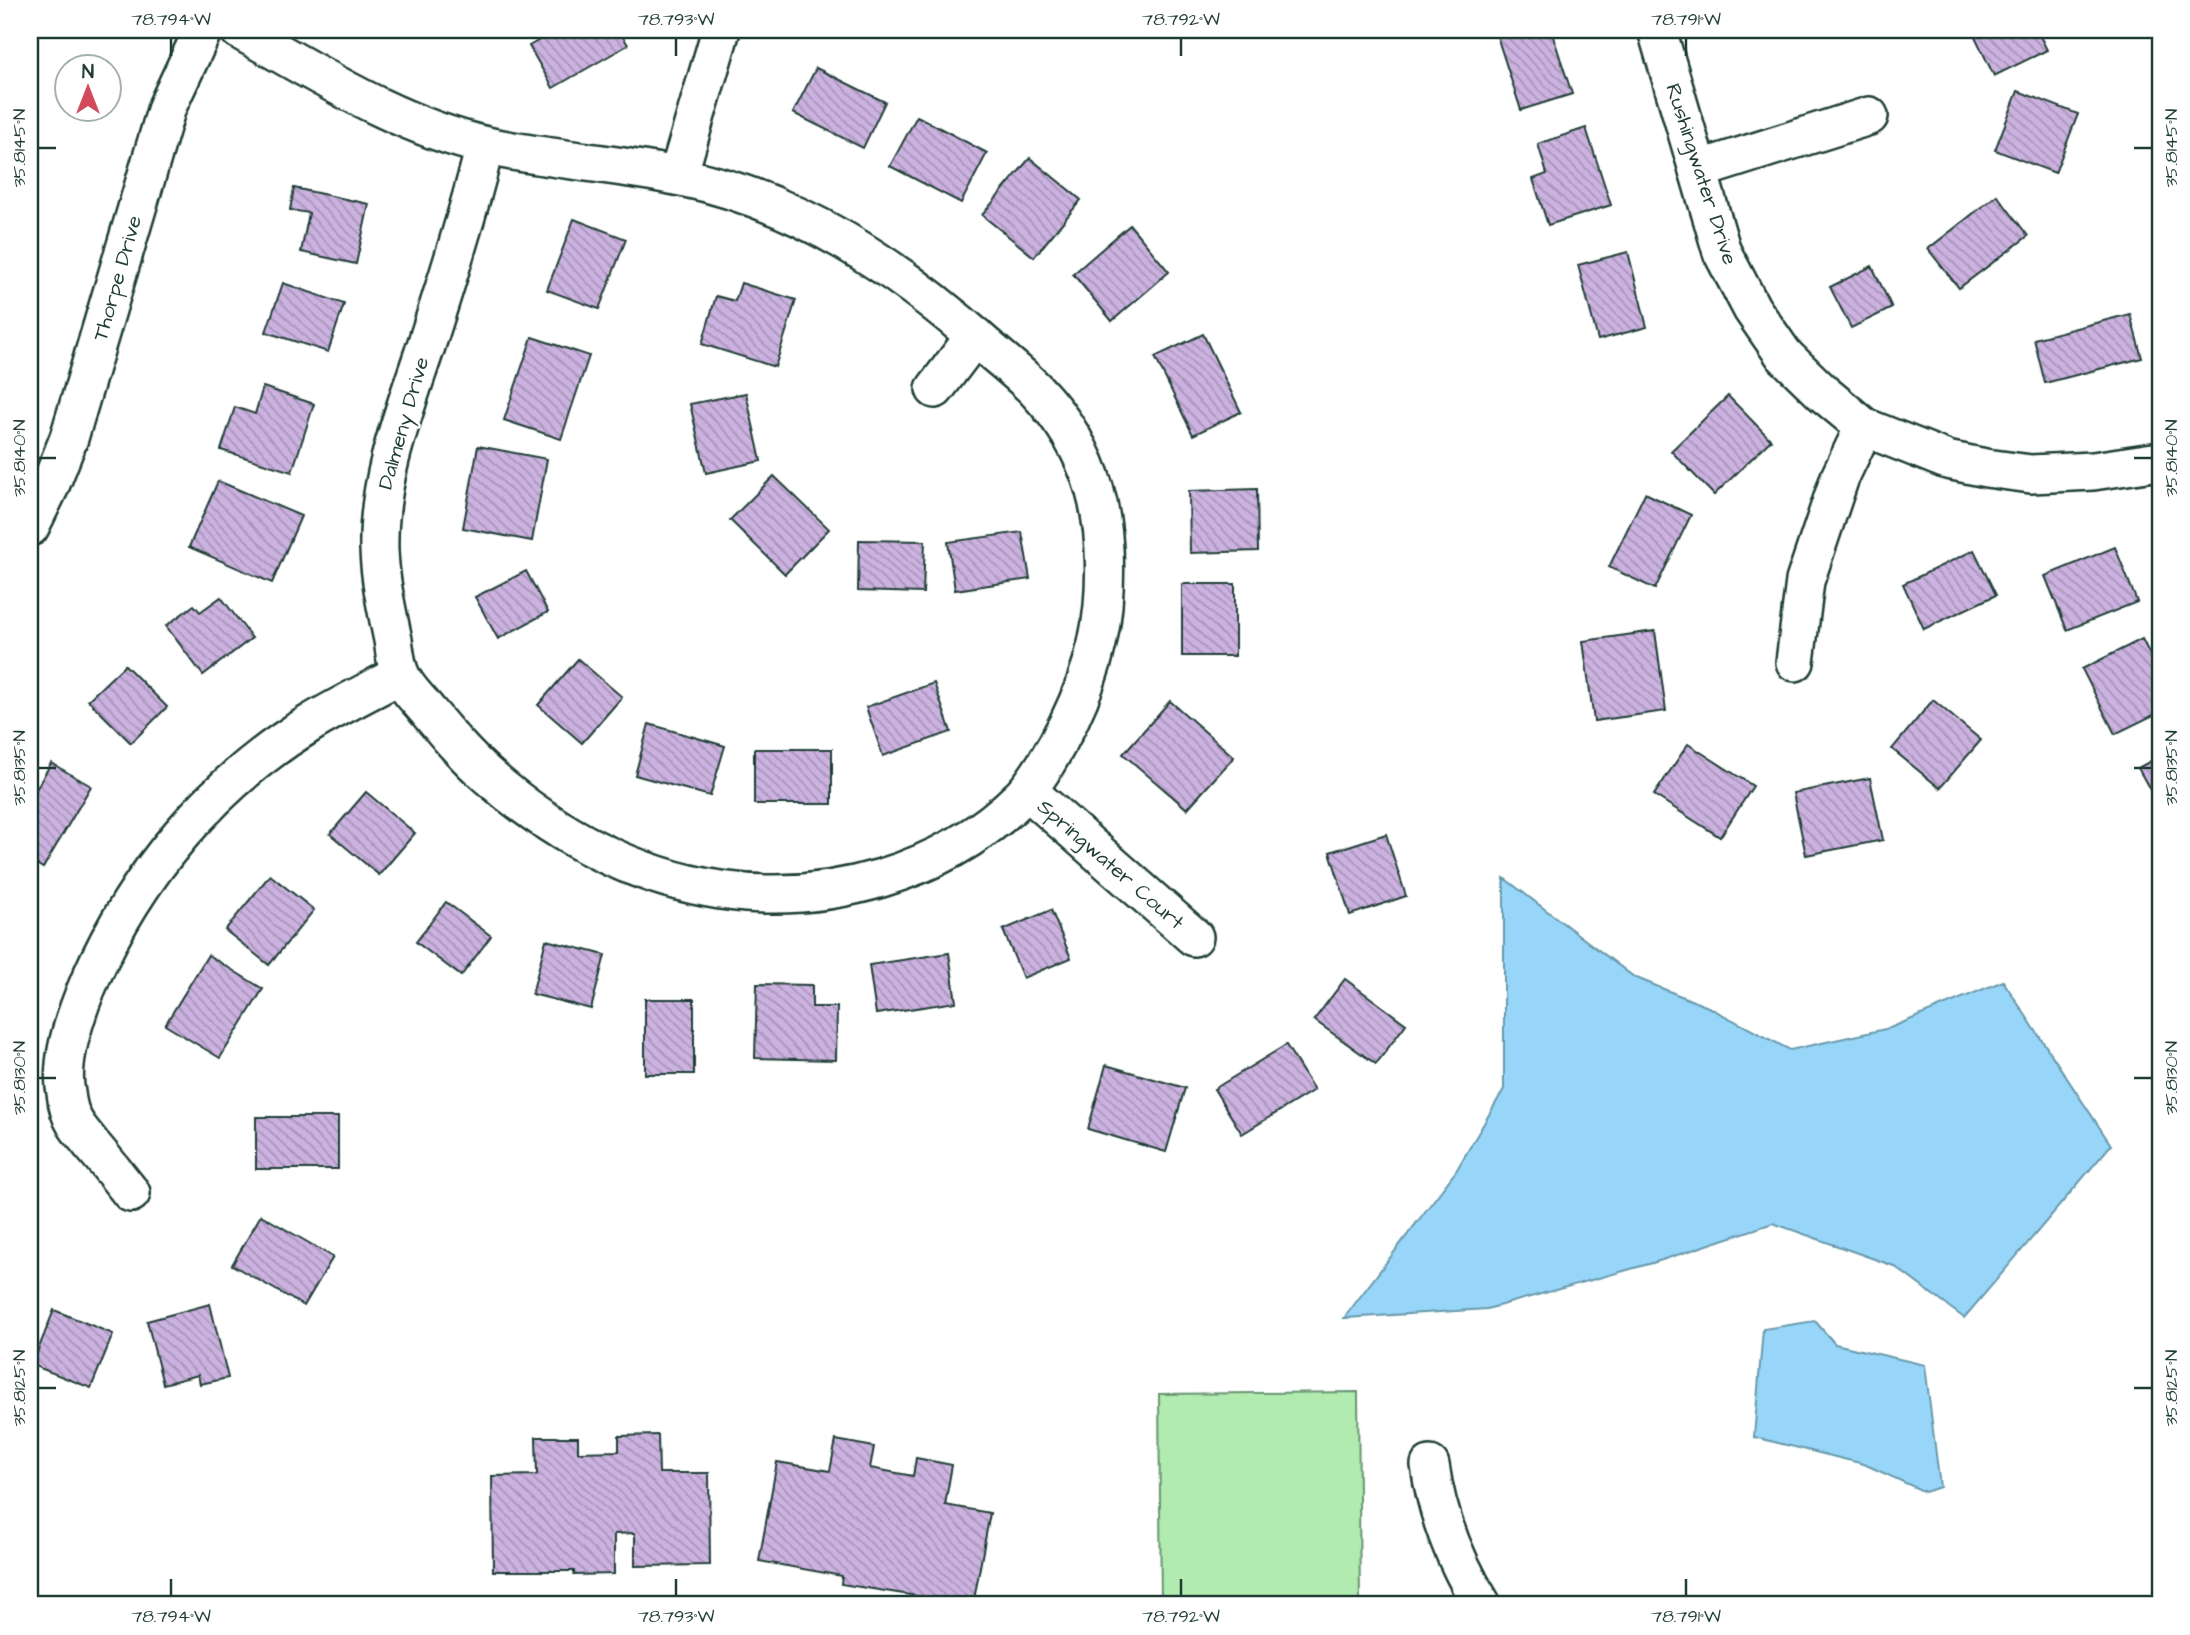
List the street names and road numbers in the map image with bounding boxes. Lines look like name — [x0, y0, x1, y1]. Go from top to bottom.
street label: Rushingwater Drive — [1657, 80, 1745, 269]
street label: Thorpe Drive — [86, 212, 150, 344]
street label: Dalmeny Drive — [371, 354, 438, 493]
street label: Springwater Court — [1030, 792, 1191, 938]

